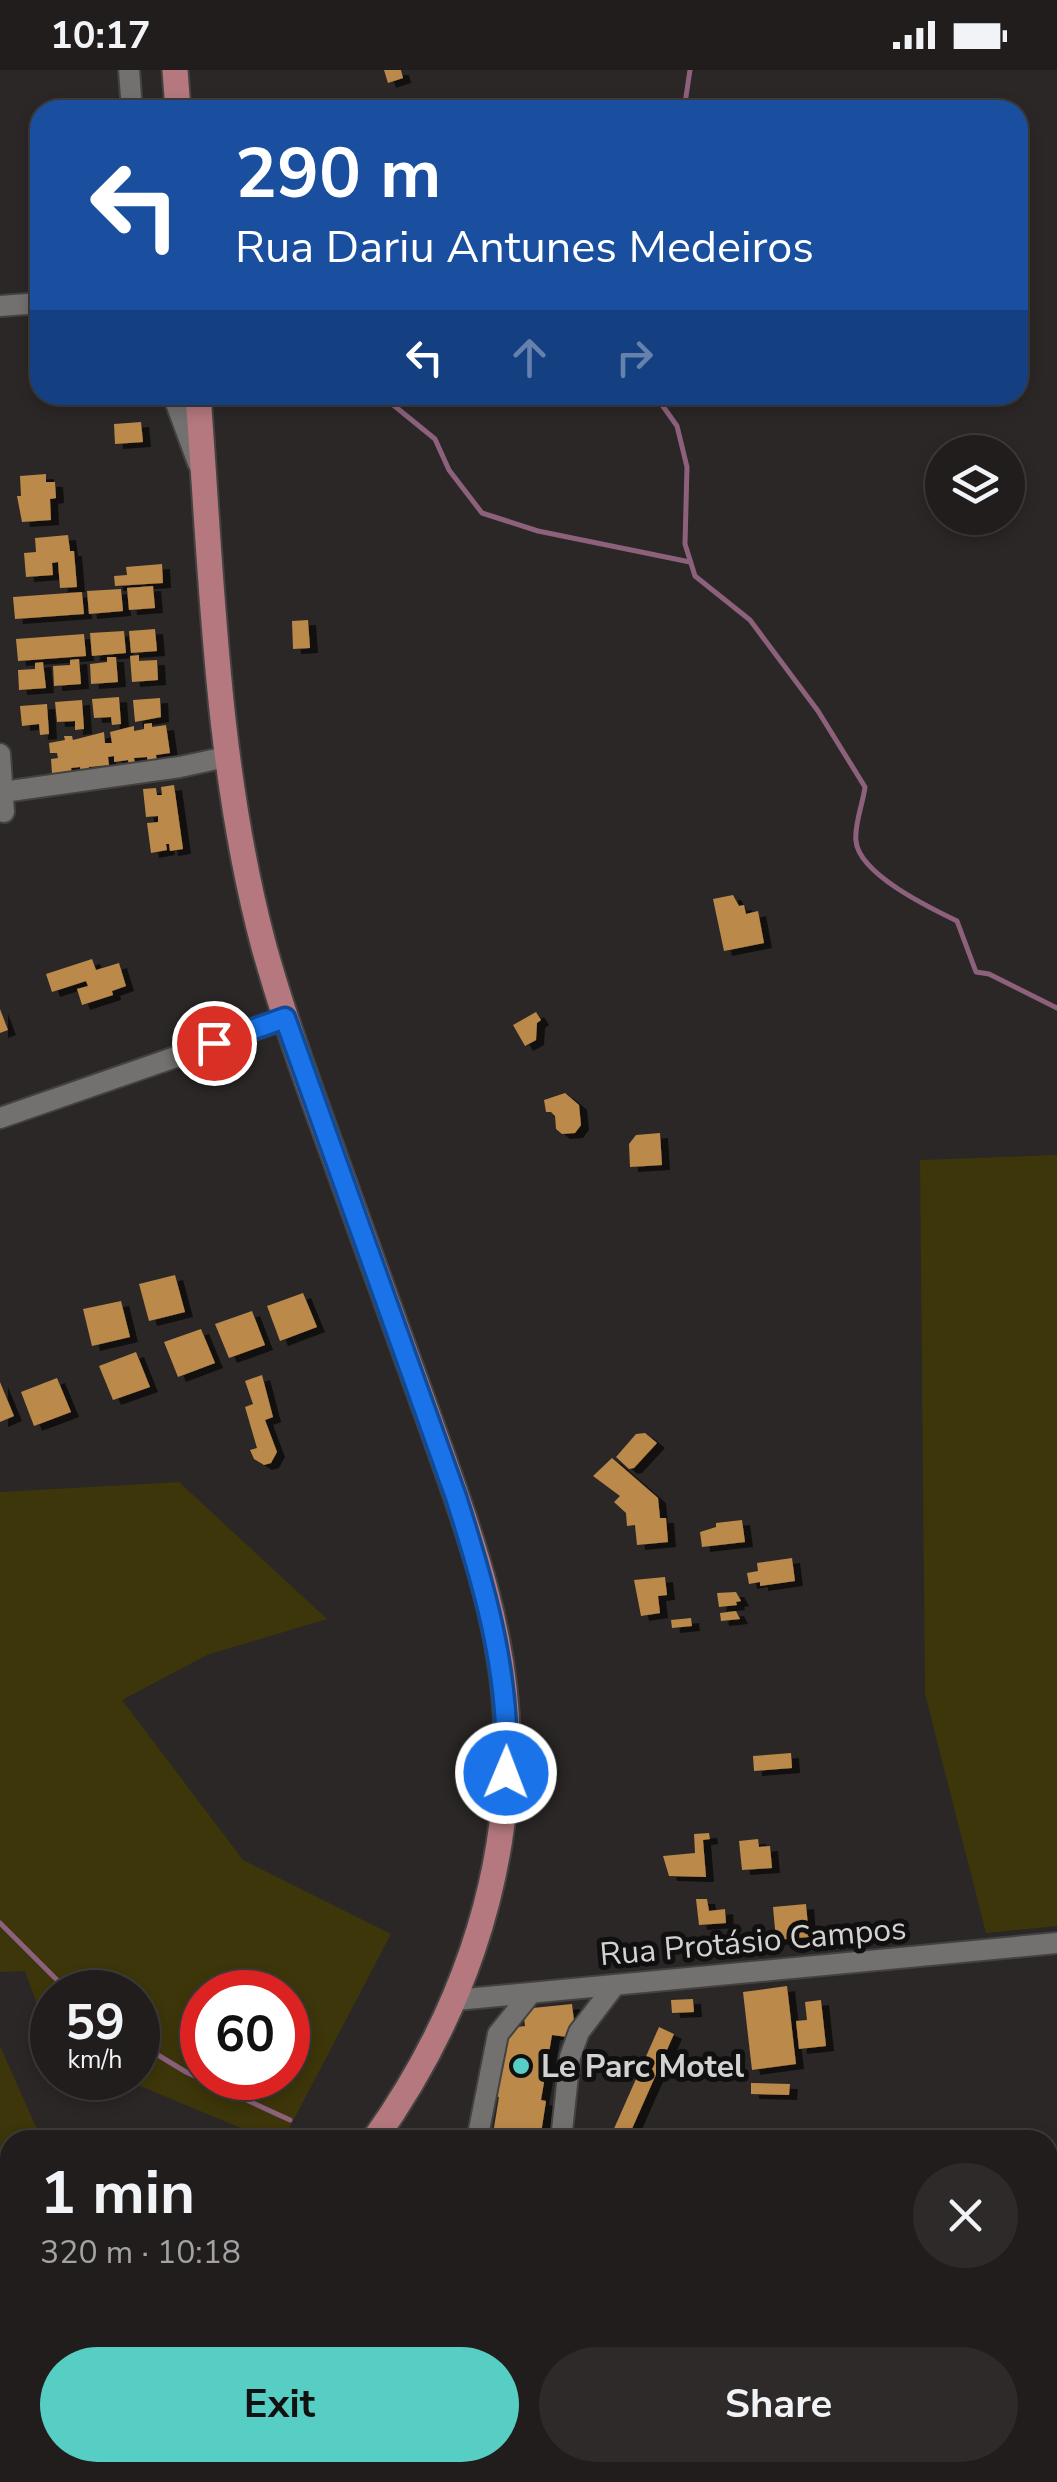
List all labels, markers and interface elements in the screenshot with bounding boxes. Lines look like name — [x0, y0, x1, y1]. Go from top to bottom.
text: 10:17 — [50, 10, 151, 61]
text: 290 m — [235, 126, 441, 222]
icon: left — [70, 140, 200, 270]
text: Rua Dariu Antunes Medeiros — [235, 217, 814, 278]
icon: left — [397, 330, 452, 385]
icon: ahead — [502, 330, 557, 385]
icon: right — [607, 330, 662, 385]
map controls — [925, 435, 1025, 535]
button: layers — [925, 435, 1025, 535]
pin — [172, 1001, 257, 1086]
icon: arrive — [187, 1016, 242, 1071]
position arrow — [454, 1721, 558, 1825]
street label: Rua Protásio Campos — [598, 1907, 908, 1976]
speed limit sign: 60 — [180, 1970, 310, 2100]
text: 59 — [65, 1988, 125, 2057]
text: km/h — [67, 2043, 123, 2077]
place label: Le Parc Motel — [541, 2045, 744, 2088]
marker: Le Parc Motel — [510, 2055, 532, 2077]
text: 1 min — [40, 2152, 195, 2234]
button: close — [913, 2163, 1018, 2268]
text: 320 m · 10:18 — [40, 2231, 241, 2274]
button: Exit — [40, 2347, 519, 2462]
button: Share — [539, 2347, 1018, 2462]

